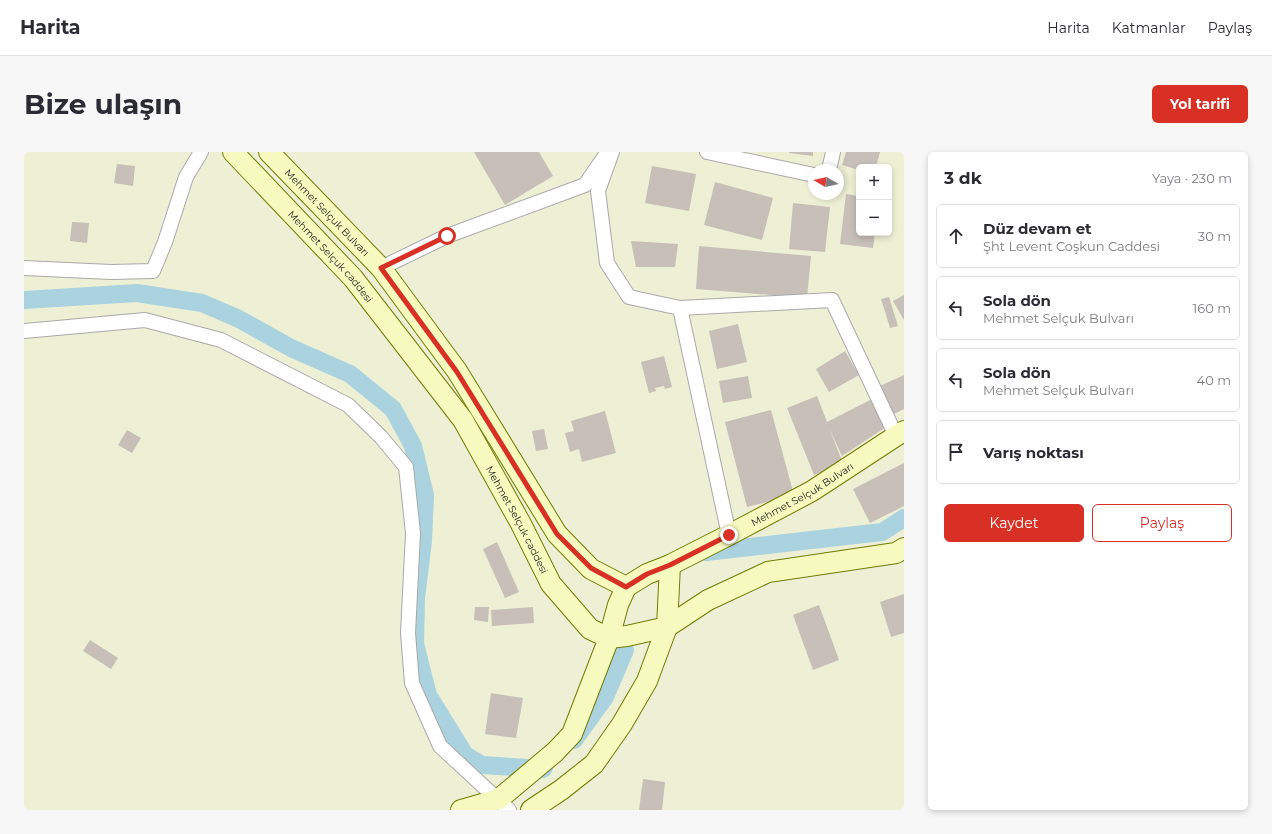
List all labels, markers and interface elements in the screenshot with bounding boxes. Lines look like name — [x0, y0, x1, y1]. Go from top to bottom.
text: Harita — [20, 16, 81, 39]
text: Harita — [1047, 19, 1090, 37]
text: Katmanlar — [1112, 19, 1186, 37]
text: Paylaş — [1208, 19, 1252, 37]
button: Yol tarifi — [1152, 85, 1248, 123]
text: Bize ulaşın — [24, 87, 182, 121]
north arrow — [808, 164, 844, 200]
map controls — [856, 164, 892, 236]
button: + — [856, 164, 892, 200]
street label: Mehmet Selçuk Bulvarı — [282, 166, 372, 259]
text: 3 dk — [944, 168, 982, 188]
text: Yaya · 230 m — [1152, 170, 1232, 186]
button: − — [856, 200, 892, 236]
street label: Mehmet Selçuk caddesi — [285, 208, 376, 305]
text: Düz devam et — [983, 219, 1092, 238]
icon: ahead — [945, 225, 967, 247]
route start — [438, 227, 456, 245]
text: 30 m — [1198, 228, 1231, 244]
text: Şht Levent Coşkun Caddesi — [983, 238, 1160, 254]
text: Sola dön — [983, 291, 1051, 310]
icon: left — [945, 297, 967, 319]
text: 160 m — [1193, 300, 1231, 316]
text: Mehmet Selçuk Bulvarı — [983, 310, 1134, 326]
text: Sola dön — [983, 363, 1051, 382]
icon: left — [945, 369, 967, 391]
text: 40 m — [1197, 372, 1231, 388]
text: Mehmet Selçuk Bulvarı — [983, 382, 1134, 398]
icon: arrive — [945, 441, 967, 463]
text: Varış noktası — [983, 443, 1084, 462]
street label: Mehmet Selçuk Bulvarı — [749, 460, 856, 529]
street label: Mehmet Selçuk caddesi — [483, 464, 551, 576]
button: Kaydet — [944, 504, 1084, 542]
button: Paylaş — [1092, 504, 1232, 542]
route end — [720, 526, 738, 544]

